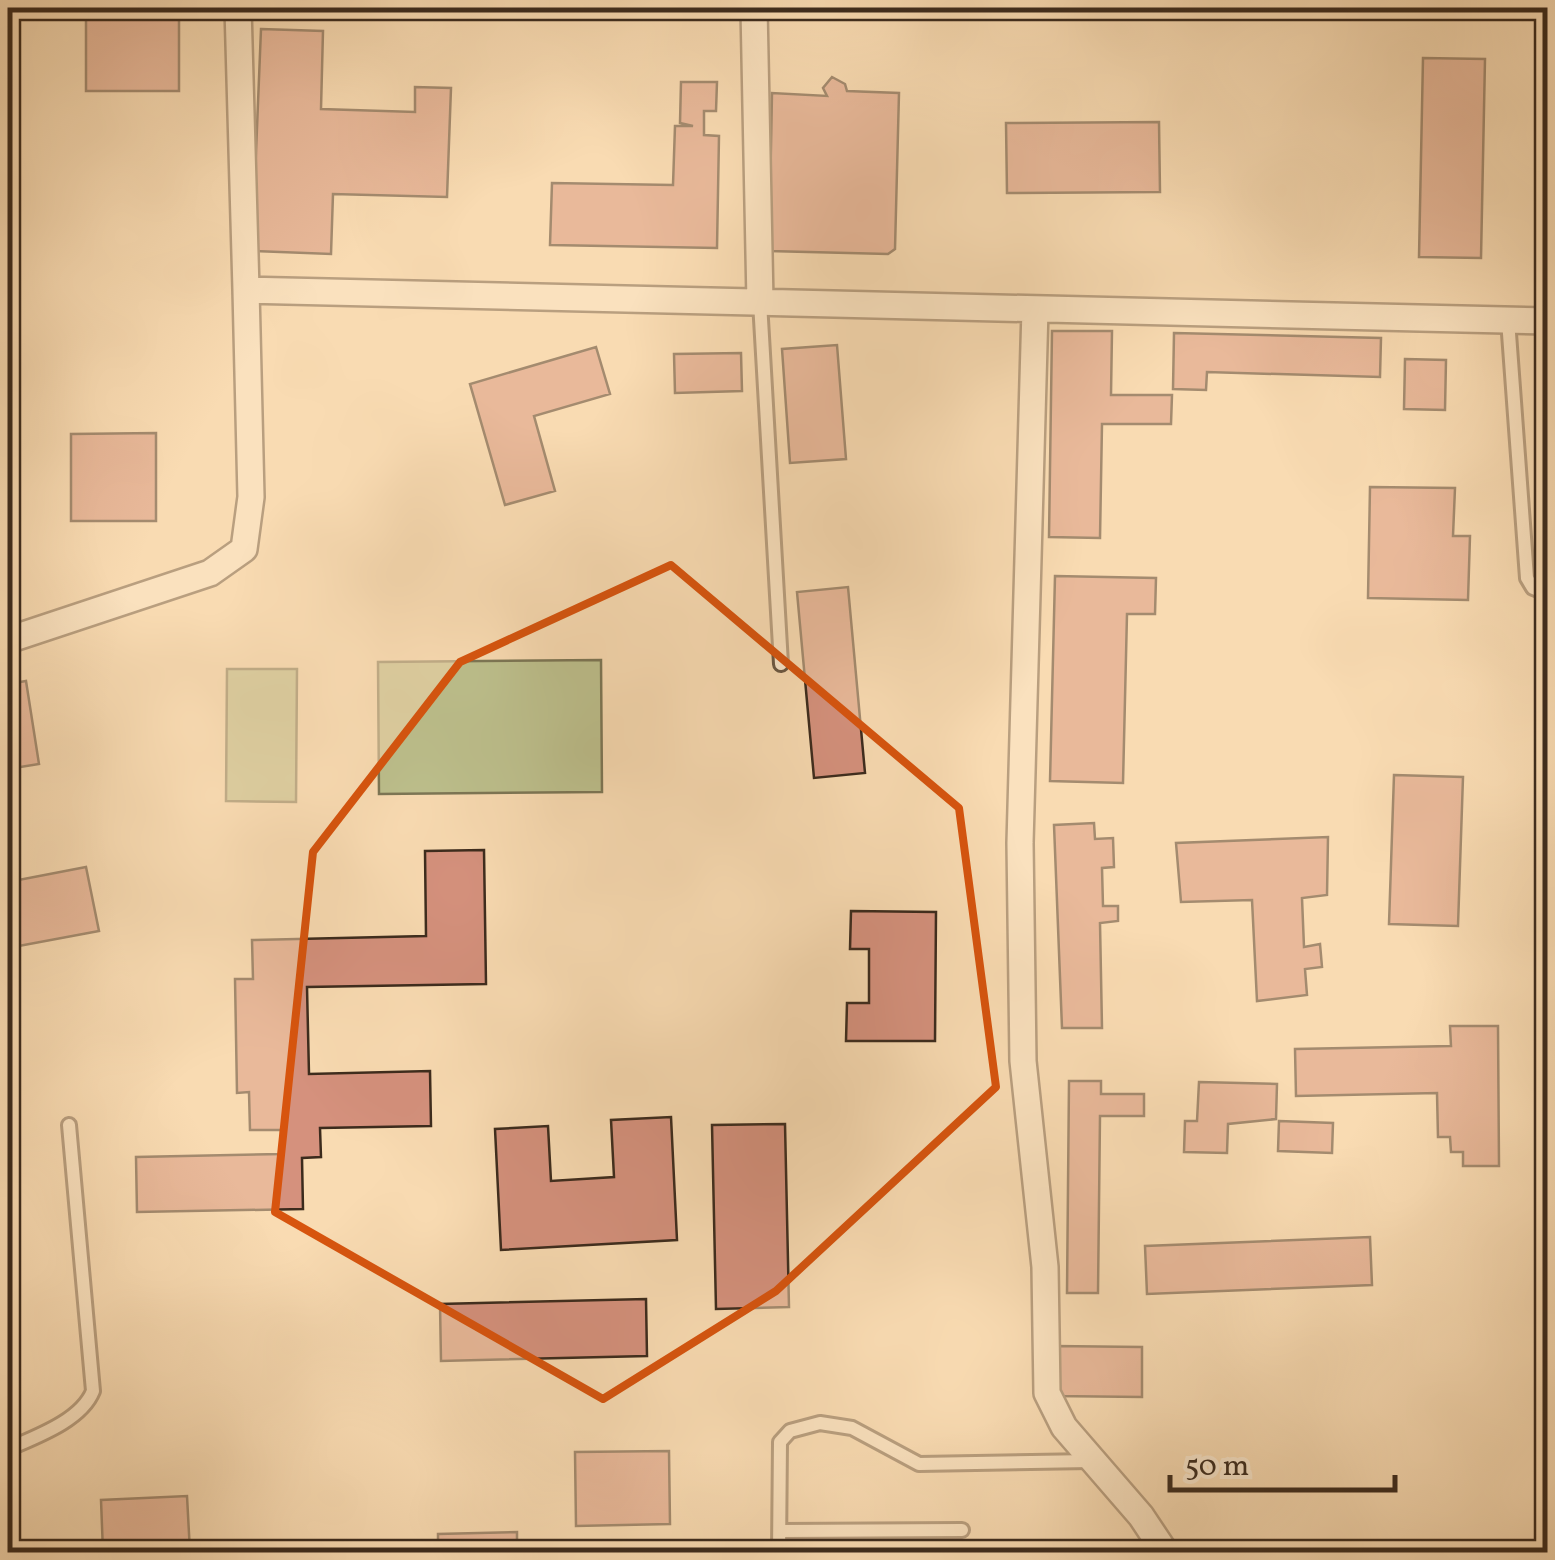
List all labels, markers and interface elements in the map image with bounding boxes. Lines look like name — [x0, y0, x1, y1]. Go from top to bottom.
scale bar — [1170, 1430, 1395, 1492]
text: 50 m — [1185, 1446, 1249, 1488]

